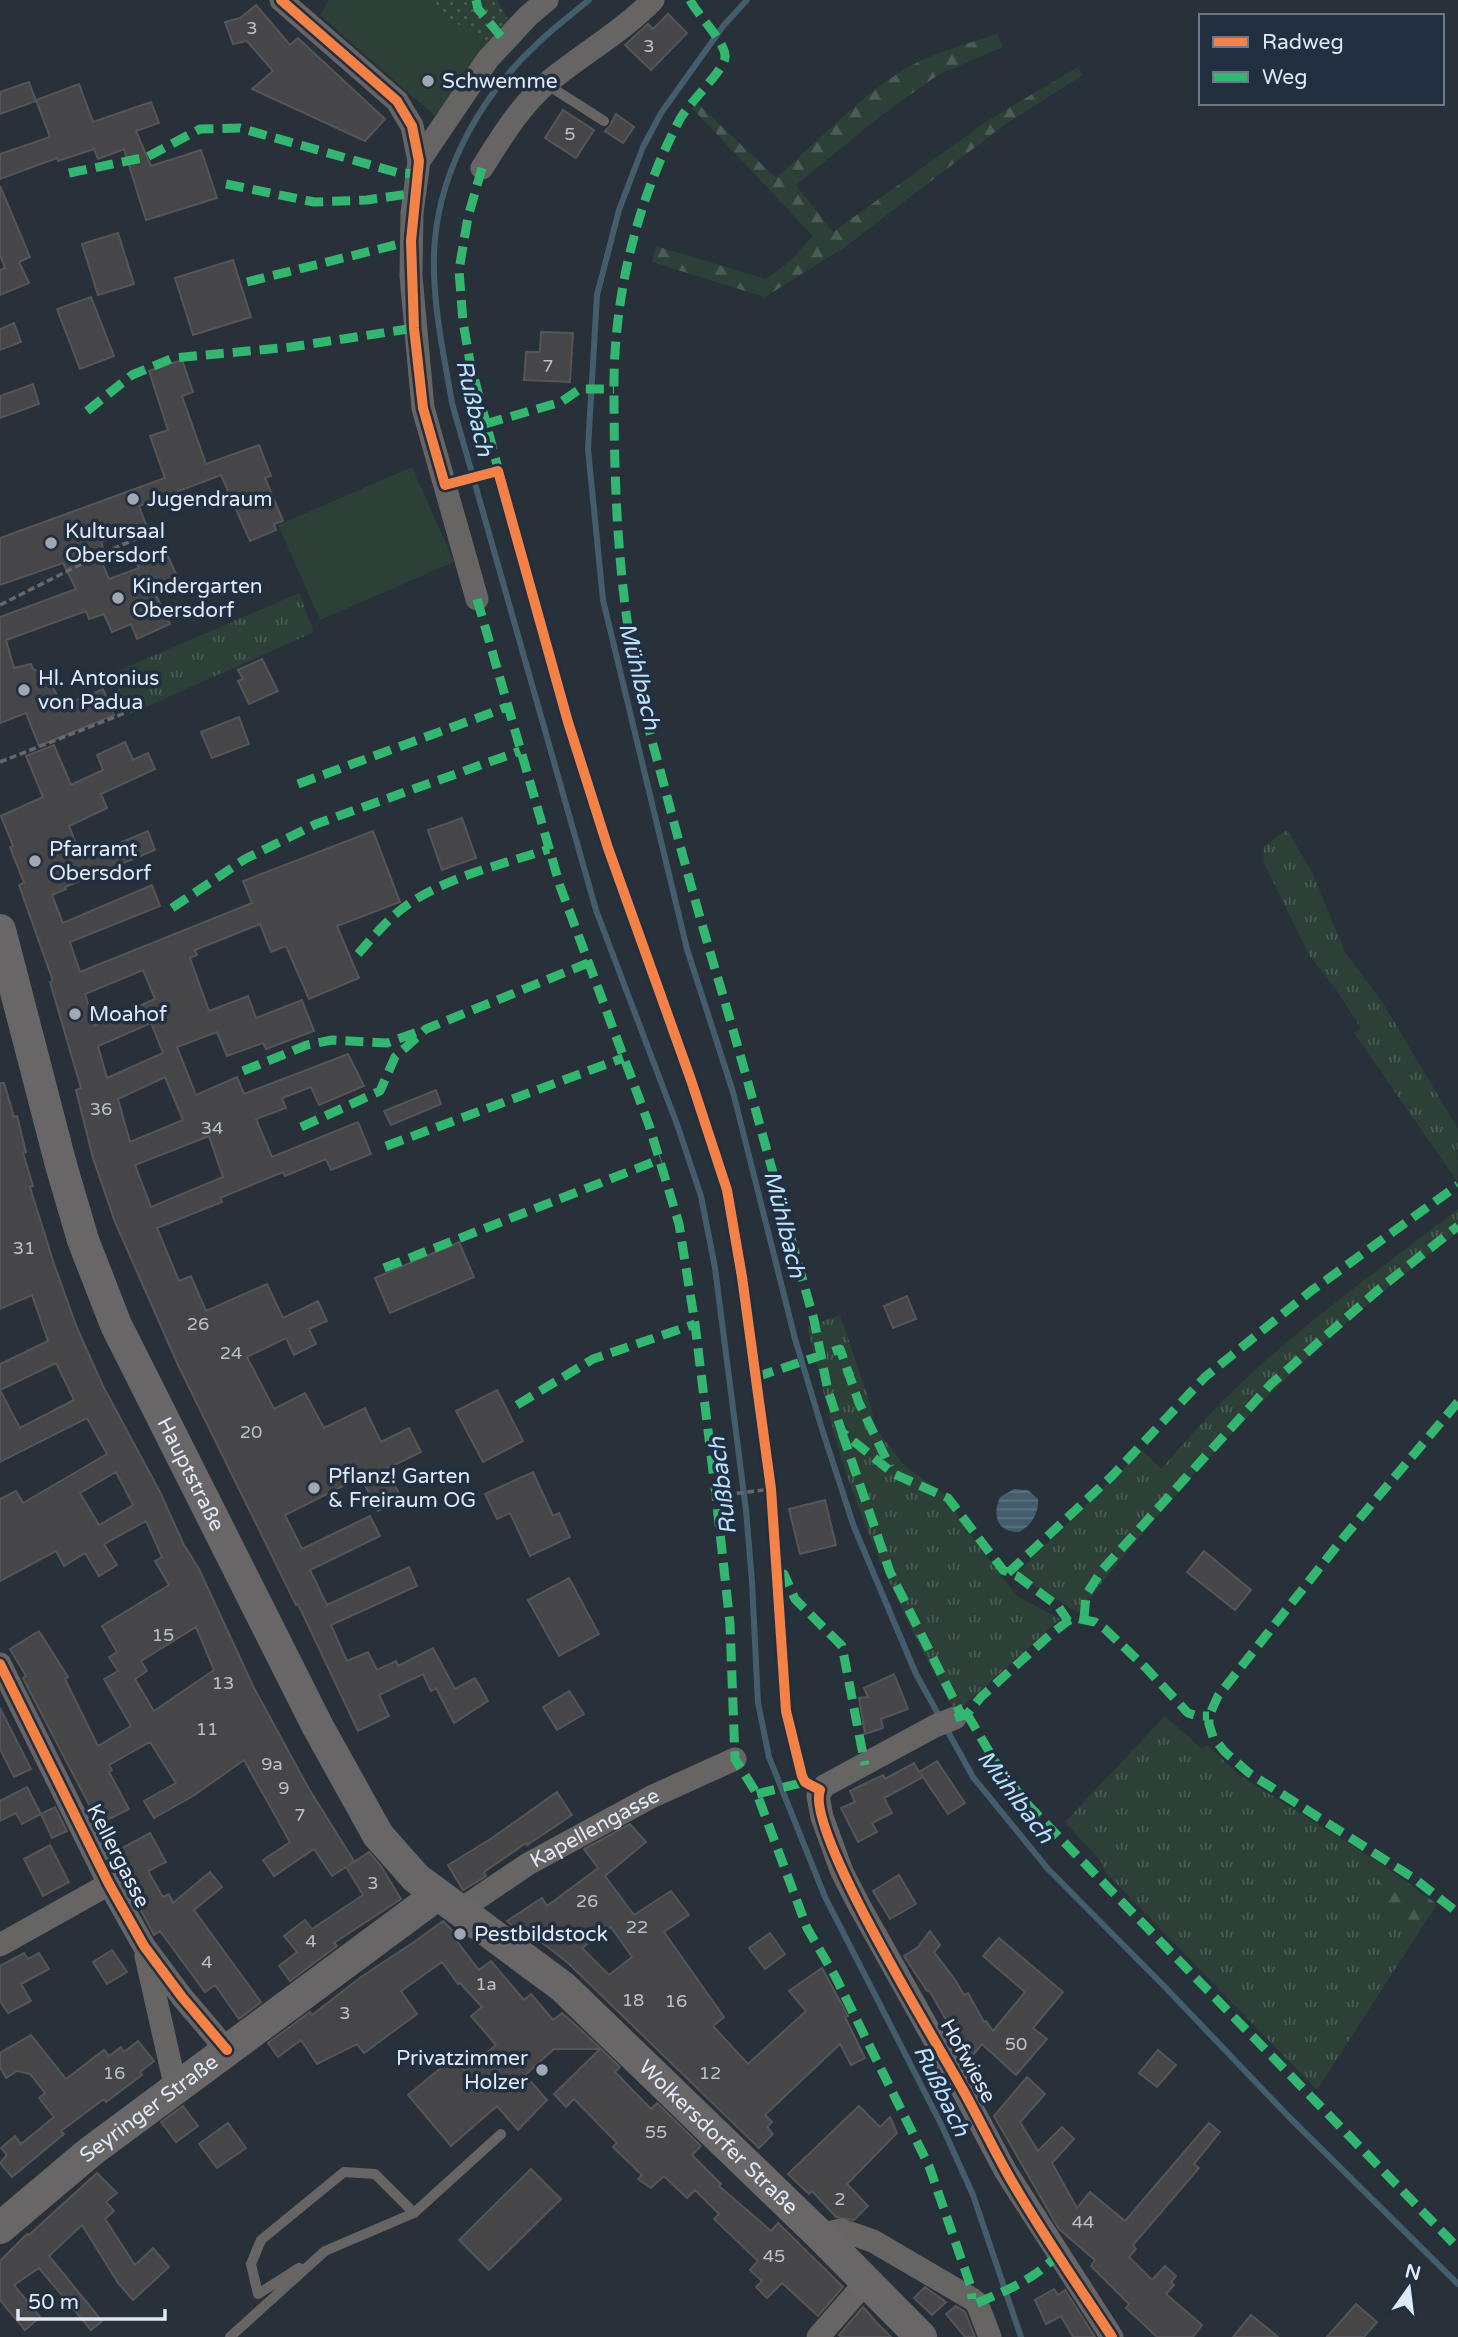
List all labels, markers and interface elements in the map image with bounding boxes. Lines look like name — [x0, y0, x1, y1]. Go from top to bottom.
legend — [1199, 14, 1444, 105]
house number: 3 — [246, 17, 258, 39]
text: Radweg — [1262, 30, 1344, 55]
house number: 3 — [643, 35, 655, 57]
text: Weg — [1262, 65, 1307, 90]
place label: Schwemme — [442, 69, 558, 94]
marker: Schwemme — [420, 73, 436, 89]
house number: 5 — [564, 123, 576, 145]
house number: 7 — [542, 355, 554, 377]
water label: Rußbach — [449, 357, 499, 460]
place label: Jugendraum — [147, 487, 273, 512]
marker: Jugendraum — [125, 491, 141, 507]
place label: Kultursaal Obersdorf — [65, 519, 167, 568]
marker: Kultursaal Obersdorf — [43, 535, 59, 551]
place label: Kindergarten Obersdorf — [132, 574, 263, 623]
marker: Kindergarten Obersdorf — [110, 590, 126, 606]
water label: Mühlbach — [612, 620, 666, 733]
place label: Hl. Antonius von Padua — [38, 666, 159, 715]
marker: Hl. Antonius von Padua — [16, 682, 32, 698]
place label: Pfarramt Obersdorf — [49, 837, 151, 886]
marker: Pfarramt Obersdorf — [27, 853, 43, 869]
place label: Moahof — [89, 1002, 167, 1027]
marker: Moahof — [67, 1006, 83, 1022]
house number: 36 — [90, 1098, 112, 1120]
house number: 34 — [201, 1117, 223, 1139]
water label: Mühlbach — [757, 1168, 811, 1281]
house number: 31 — [13, 1237, 35, 1259]
house number: 26 — [187, 1313, 209, 1335]
house number: 24 — [220, 1342, 242, 1364]
street label: Hauptstraße — [152, 1413, 230, 1535]
house number: 20 — [240, 1421, 262, 1443]
water label: Rußbach — [703, 1435, 743, 1536]
place label: Pflanz! Garten & Freiraum OG — [328, 1464, 476, 1513]
marker: Pflanz! Garten & Freiraum OG — [306, 1480, 322, 1496]
house number: 15 — [152, 1624, 174, 1646]
house number: 13 — [212, 1672, 234, 1694]
house number: 11 — [196, 1718, 218, 1740]
water label: Mühlbach — [971, 1745, 1060, 1850]
house number: 9a — [261, 1753, 283, 1775]
house number: 9 — [278, 1777, 290, 1799]
street label: Kapellengasse — [526, 1782, 663, 1873]
street label: Kellergasse — [81, 1800, 155, 1912]
house number: 7 — [294, 1804, 306, 1826]
house number: 3 — [367, 1872, 379, 1894]
house number: 26 — [576, 1890, 598, 1912]
house number: 22 — [626, 1916, 648, 1938]
place label: Pestbildstock — [474, 1922, 608, 1947]
marker: Pestbildstock — [452, 1926, 468, 1942]
house number: 4 — [305, 1930, 317, 1952]
house number: 4 — [201, 1951, 213, 1973]
house number: 1a — [475, 1973, 497, 1995]
house number: 18 — [622, 1989, 644, 2011]
house number: 16 — [665, 1990, 687, 2012]
house number: 3 — [339, 2002, 351, 2024]
street label: Hofwiese — [935, 2015, 1001, 2107]
house number: 50 — [1005, 2033, 1027, 2055]
water label: Rußbach — [907, 2041, 976, 2142]
place label: Privatzimmer Holzer — [396, 2046, 528, 2095]
street label: Seyringer Straße — [75, 2049, 223, 2168]
street label: Wolkersdorfer Straße — [634, 2055, 803, 2220]
house number: 16 — [103, 2062, 125, 2084]
marker: Privatzimmer Holzer — [534, 2062, 550, 2078]
house number: 12 — [699, 2062, 721, 2084]
house number: 55 — [645, 2121, 667, 2143]
house number: 2 — [834, 2188, 846, 2210]
house number: 44 — [1072, 2211, 1094, 2233]
house number: 45 — [763, 2245, 785, 2267]
north arrow — [1374, 2253, 1444, 2323]
text: N — [1403, 2260, 1423, 2285]
scale bar — [18, 2278, 164, 2322]
text: 50 m — [28, 2290, 79, 2315]

